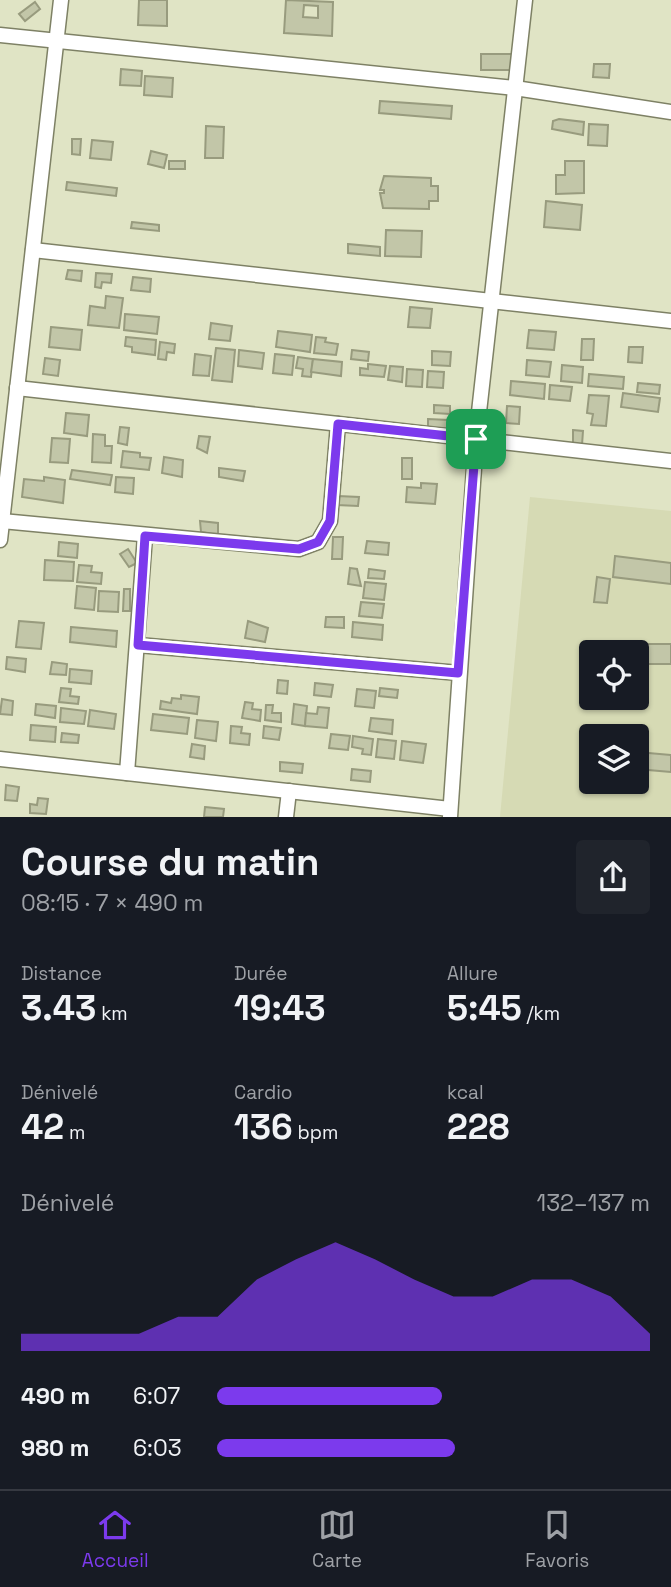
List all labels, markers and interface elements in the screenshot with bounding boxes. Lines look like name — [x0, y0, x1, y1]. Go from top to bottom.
pin — [446, 409, 506, 469]
icon: arrive — [457, 420, 495, 458]
map controls — [579, 640, 649, 794]
button: locate — [579, 640, 649, 710]
button: layers — [579, 724, 649, 794]
text: Course du matin — [21, 838, 319, 886]
button: share — [576, 840, 650, 914]
text: 08:15 · 7 × 490 m — [21, 888, 203, 918]
text: Distance — [21, 961, 102, 986]
text: Durée — [234, 961, 288, 986]
text: Allure — [447, 961, 498, 986]
text: 3.43 — [21, 986, 96, 1030]
text: 19:43 — [234, 986, 325, 1030]
text: 5:45 — [447, 986, 522, 1030]
text: km — [96, 1001, 128, 1026]
text: /km — [522, 1001, 560, 1026]
text: Dénivelé — [21, 1080, 98, 1105]
text: Cardio — [234, 1080, 293, 1105]
text: kcal — [447, 1080, 484, 1105]
text: 42 — [21, 1105, 64, 1149]
text: 136 — [234, 1105, 293, 1149]
text: 228 — [447, 1105, 510, 1149]
text: m — [64, 1120, 85, 1145]
text: bpm — [293, 1120, 338, 1145]
text: Dénivelé — [21, 1188, 114, 1218]
text: 132–137 m — [537, 1188, 650, 1218]
text: 490 m — [21, 1381, 90, 1411]
text: 6:07 — [133, 1381, 180, 1411]
text: 980 m — [21, 1433, 89, 1463]
text: 6:03 — [133, 1433, 182, 1463]
tab: Accueil — [82, 1506, 149, 1573]
tab: Carte — [312, 1506, 362, 1573]
tab: Favoris — [525, 1506, 589, 1573]

